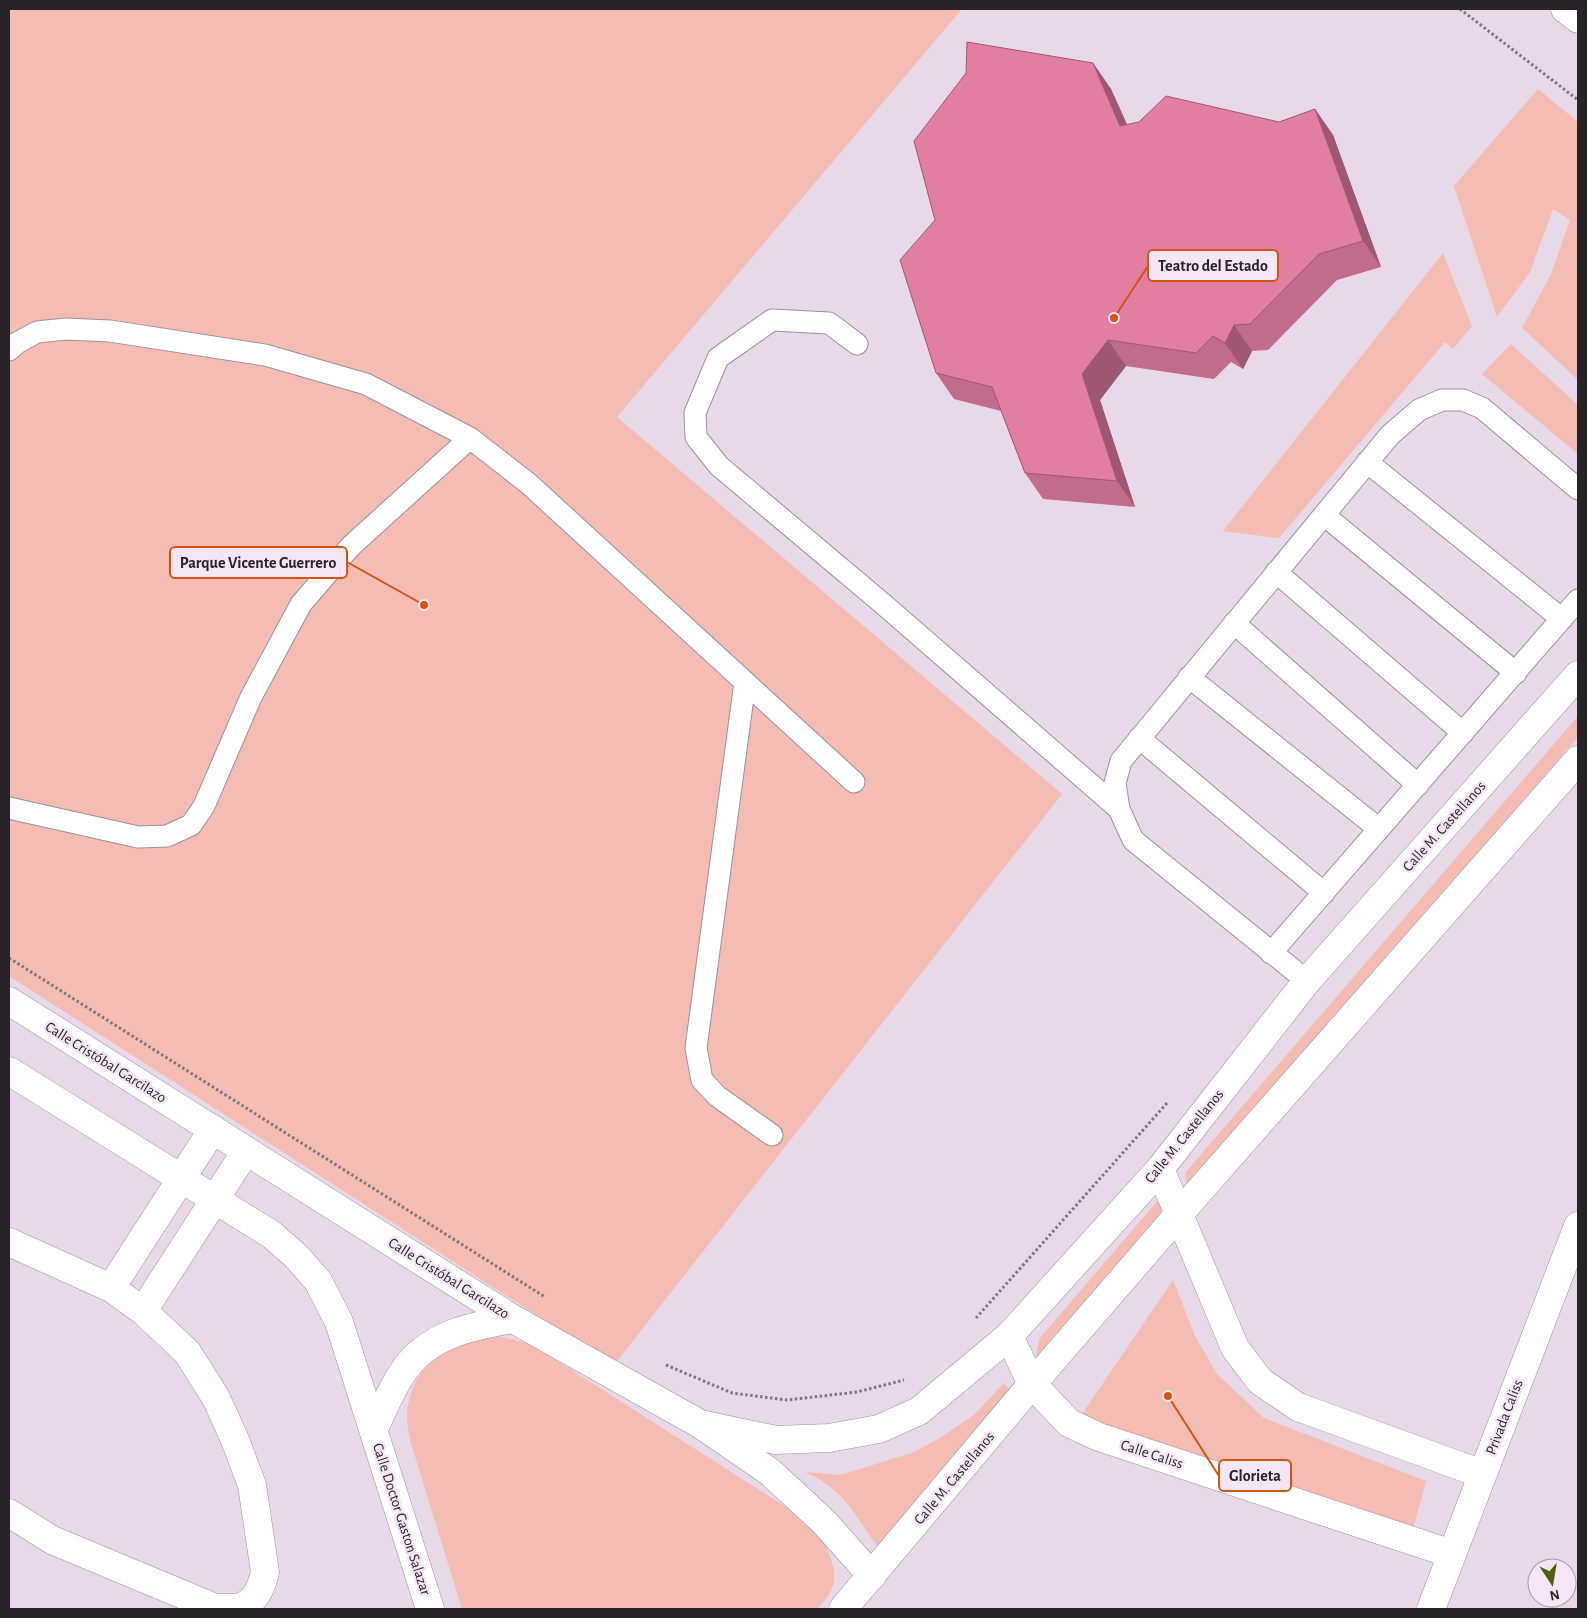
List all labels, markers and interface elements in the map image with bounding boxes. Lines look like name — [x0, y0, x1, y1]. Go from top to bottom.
callout: Teatro del Estado — [1148, 250, 1278, 281]
text: Teatro del Estado — [1158, 258, 1268, 274]
callout: Parque Vicente Guerrero — [170, 547, 347, 578]
text: Parque Vicente Guerrero — [180, 555, 336, 571]
street label: Calle M. Castellanos — [1400, 778, 1489, 874]
street label: Calle Cristóbal Garcilazo — [43, 1019, 169, 1106]
street label: Calle M. Castellanos — [1142, 1087, 1227, 1186]
street label: Calle Cristóbal Garcilazo — [386, 1235, 512, 1322]
street label: Privada Caliss — [1483, 1377, 1526, 1457]
street label: Calle M. Castellanos — [911, 1429, 997, 1528]
street label: Calle Caliss — [1119, 1437, 1185, 1472]
street label: Calle Doctor Gaston Salazar — [370, 1441, 433, 1597]
callout: Glorieta — [1219, 1460, 1291, 1491]
text: Glorieta — [1229, 1468, 1281, 1484]
north arrow — [1527, 1558, 1577, 1608]
text: N — [1548, 1587, 1561, 1603]

